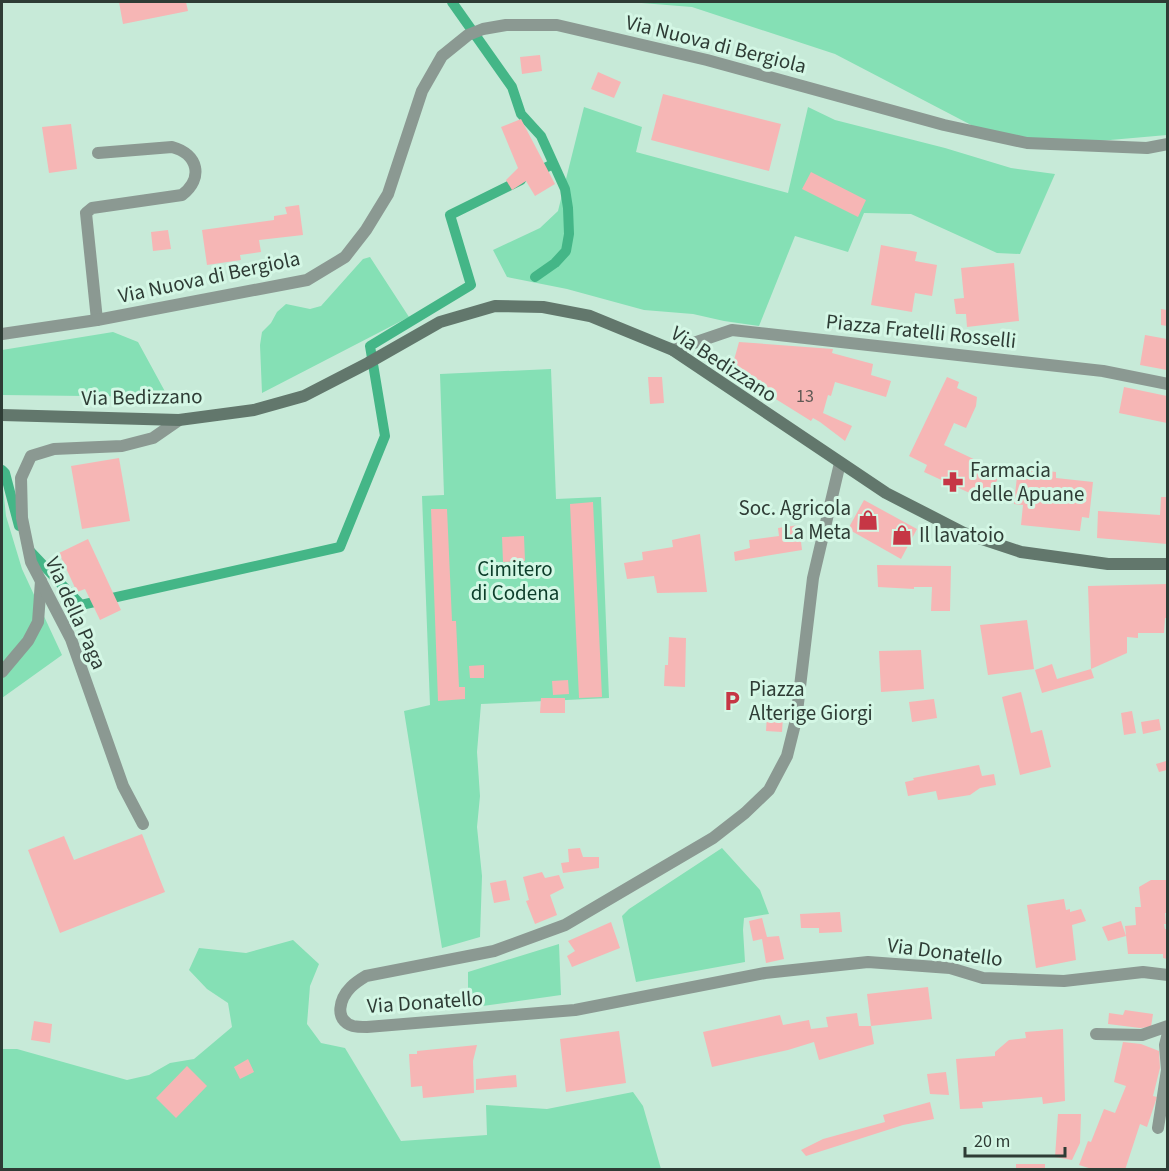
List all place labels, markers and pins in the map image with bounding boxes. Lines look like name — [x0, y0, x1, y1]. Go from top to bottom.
place label: Farmacia delle Apuane — [970, 455, 1084, 509]
pharmacy icon: Farmacia delle Apuane — [941, 470, 965, 494]
place label: Soc. Agricola La Meta — [739, 493, 851, 547]
shop icon: Soc. Agricola La Meta — [856, 508, 880, 532]
place label: Il lavatoio — [919, 520, 1004, 550]
shop icon: Il lavatoio — [890, 523, 914, 547]
place label: Piazza Alterige Giorgi — [749, 674, 873, 728]
parking icon: Piazza Alterige Giorgi — [720, 689, 744, 713]

